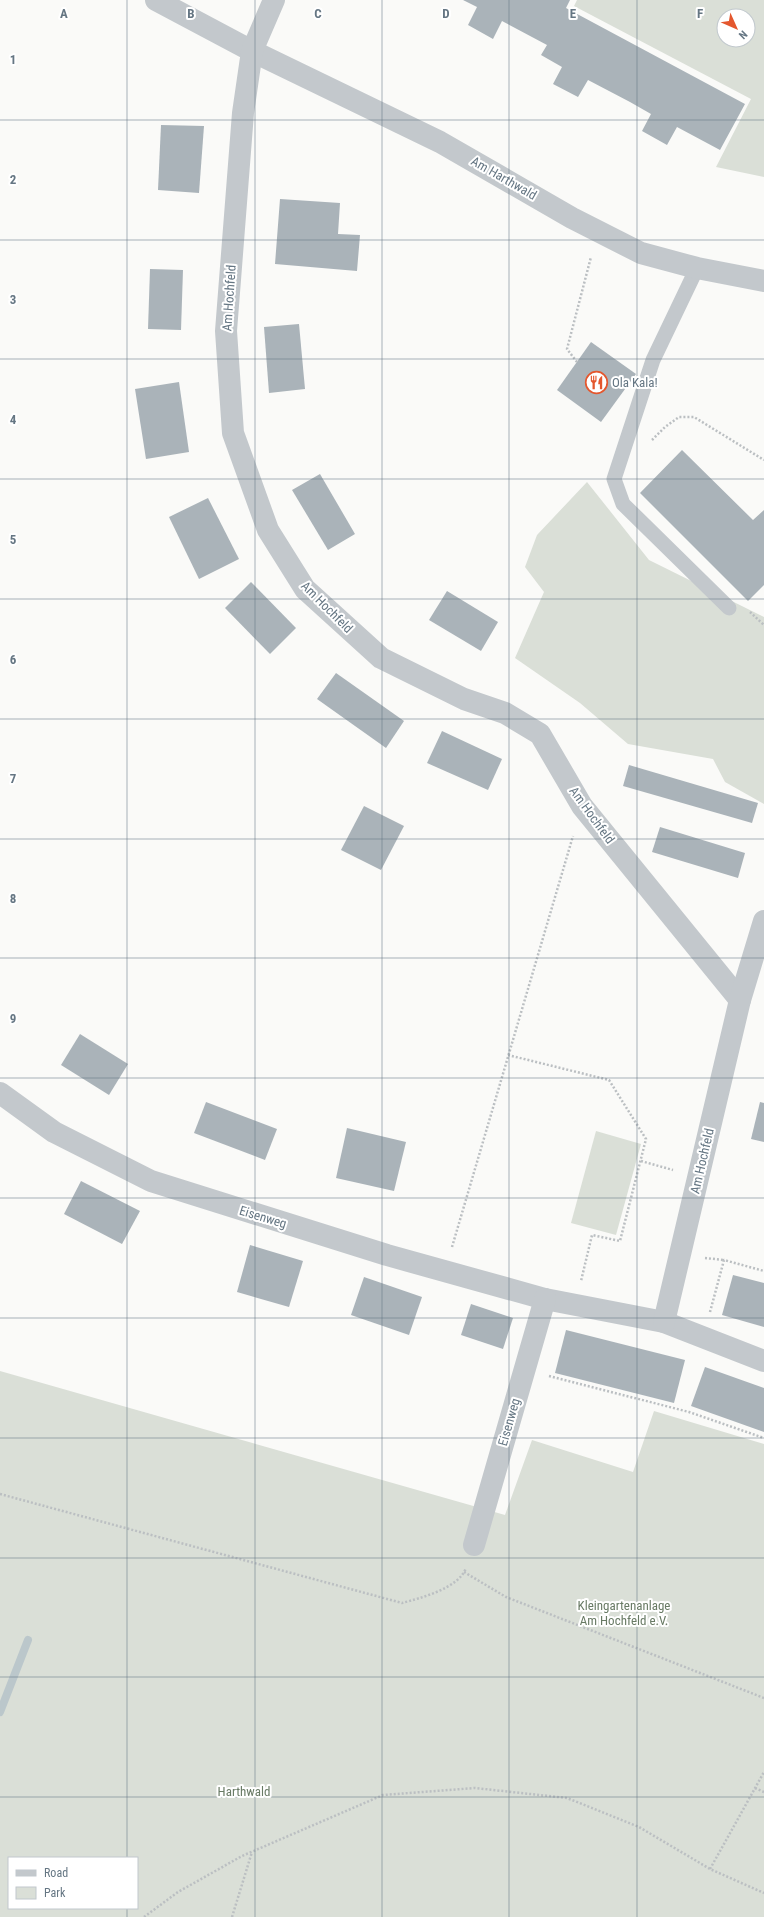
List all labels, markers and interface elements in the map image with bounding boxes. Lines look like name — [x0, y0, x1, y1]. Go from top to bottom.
text: A — [60, 6, 68, 21]
text: B — [187, 6, 195, 21]
text: C — [314, 6, 322, 21]
text: D — [442, 6, 450, 21]
text: E — [570, 6, 577, 21]
text: F — [697, 6, 703, 21]
north arrow — [716, 8, 756, 48]
text: N — [736, 28, 750, 42]
text: 1 — [10, 52, 16, 67]
street label: Am Harthwald — [469, 153, 539, 203]
text: 2 — [10, 172, 17, 187]
street label: Am Hochfeld — [219, 264, 239, 332]
text: 3 — [10, 292, 16, 307]
restaurant icon: Ola Kala! — [583, 369, 609, 395]
place label: Ola Kala! — [612, 375, 658, 390]
text: 4 — [10, 412, 17, 427]
text: 5 — [10, 532, 17, 547]
street label: Am Hochfeld — [298, 578, 356, 636]
text: 6 — [10, 652, 17, 667]
text: 7 — [10, 771, 17, 786]
street label: Am Hochfeld — [566, 784, 618, 846]
text: 8 — [10, 891, 16, 906]
text: 9 — [10, 1011, 16, 1026]
street label: Am Hochfeld — [687, 1127, 717, 1195]
street label: Eisenweg — [238, 1203, 288, 1231]
street label: Eisenweg — [495, 1397, 523, 1447]
park label: Kleingartenanlage Am Hochfeld e.V. — [578, 1598, 670, 1628]
park label: Harthwald — [218, 1784, 270, 1799]
legend — [8, 1857, 138, 1909]
text: Road — [44, 1866, 68, 1880]
text: Park — [44, 1886, 66, 1900]

